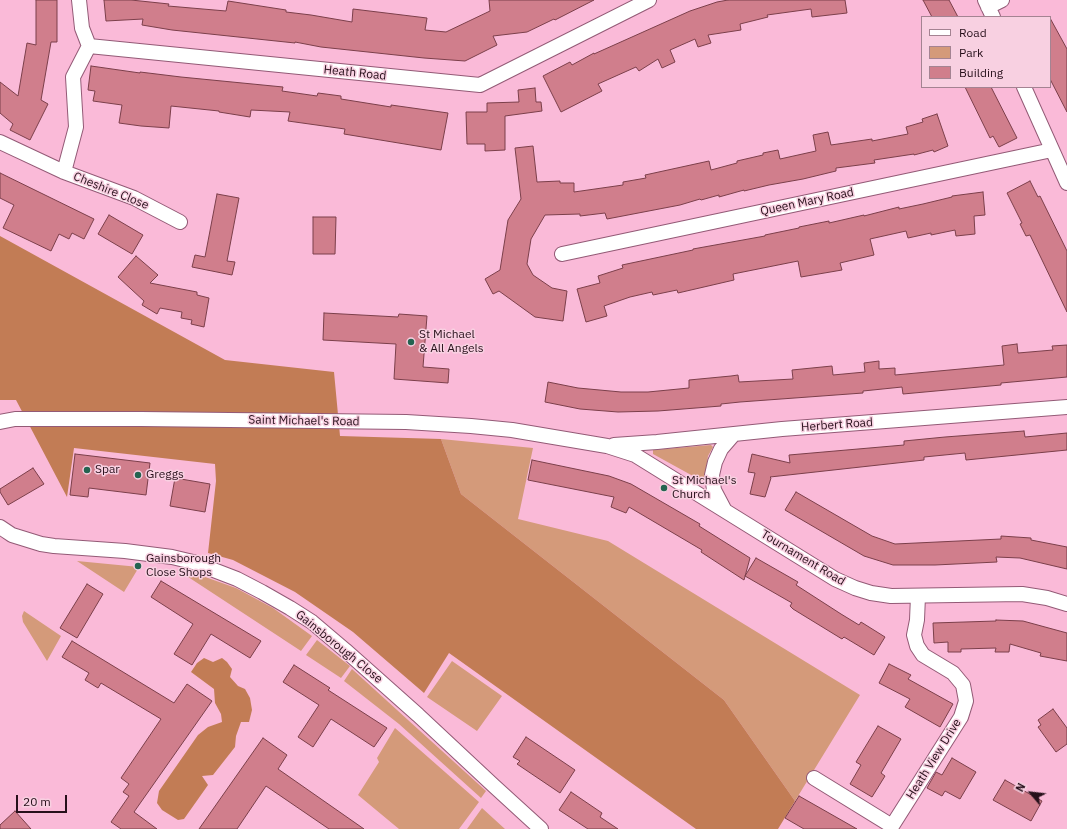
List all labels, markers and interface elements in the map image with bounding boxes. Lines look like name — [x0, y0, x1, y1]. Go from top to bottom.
legend — [921, 16, 1051, 88]
text: Road — [959, 25, 987, 40]
text: Park — [959, 45, 983, 60]
street label: Heath Road — [323, 63, 387, 83]
text: Building — [959, 65, 1003, 80]
street label: Cheshire Close — [71, 169, 151, 213]
street label: Queen Mary Road — [759, 185, 855, 219]
place label: St Michael & All Angels — [419, 328, 484, 356]
marker: St Michael & All Angels — [406, 337, 416, 347]
street label: Saint Michael's Road — [248, 413, 360, 429]
street label: Herbert Road — [801, 415, 873, 435]
place label: Spar — [95, 463, 120, 477]
marker: Spar — [82, 465, 92, 475]
place label: Greggs — [146, 468, 184, 482]
marker: Greggs — [133, 470, 143, 480]
place label: St Michael's Church — [672, 474, 737, 502]
marker: St Michael's Church — [659, 483, 669, 493]
street label: Tournament Road — [758, 527, 848, 589]
place label: Gainsborough Close Shops — [146, 552, 221, 580]
marker: Gainsborough Close Shops — [133, 561, 143, 571]
street label: Gainsborough Close — [293, 607, 385, 687]
street label: Heath View Drive — [903, 716, 965, 802]
north arrow — [1011, 773, 1051, 813]
text: N — [1012, 781, 1028, 794]
scale bar — [18, 787, 69, 813]
text: 20 m — [23, 794, 51, 809]

